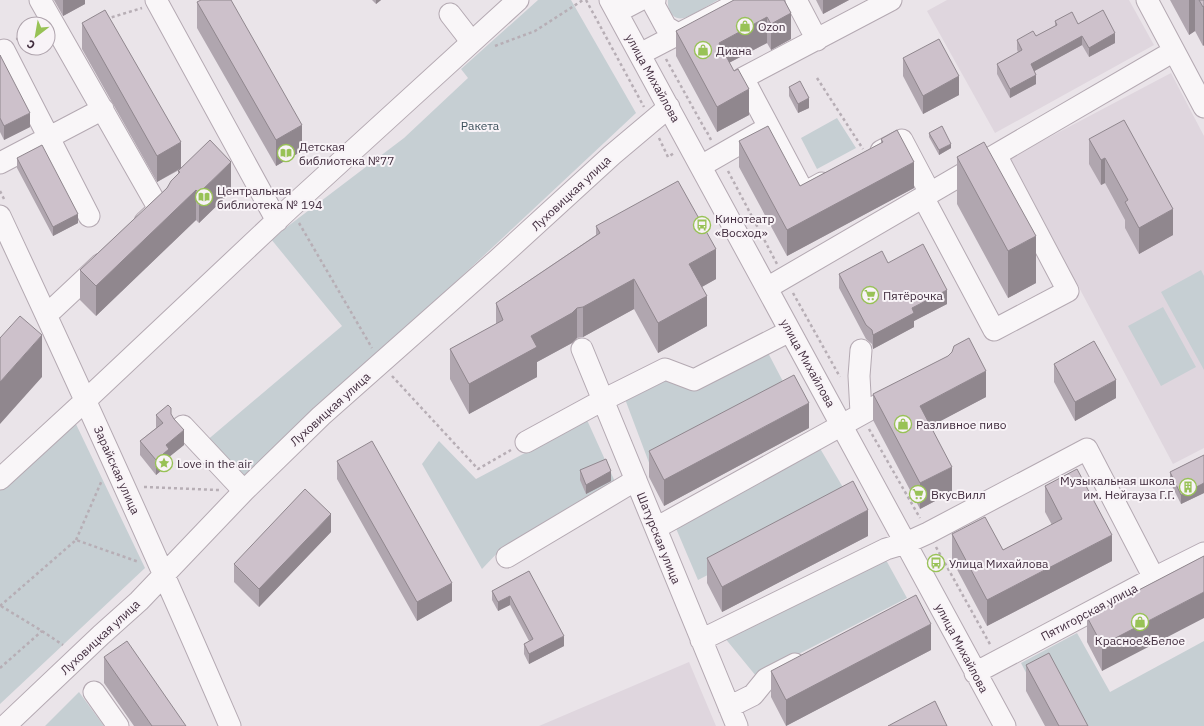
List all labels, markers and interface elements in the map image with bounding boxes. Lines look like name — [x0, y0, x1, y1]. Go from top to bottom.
north arrow — [16, 16, 56, 56]
shop icon: Ozon — [735, 16, 755, 36]
place label: Ozon — [758, 19, 785, 34]
street label: улица Михайлова — [622, 31, 684, 125]
text: С — [24, 37, 38, 52]
shop icon: Диана — [693, 40, 713, 60]
place label: Диана — [716, 43, 752, 58]
park label: Ракета — [461, 118, 500, 133]
place label: Детская библиотека №77 — [299, 139, 395, 168]
library icon: Детская библиотека №77 — [276, 143, 296, 163]
street label: Луховицкая улица — [528, 152, 614, 234]
place label: Центральная библиотека № 194 — [217, 183, 323, 212]
library icon: Центральная библиотека № 194 — [194, 187, 214, 207]
place label: Кинотеатр «Восход» — [715, 211, 774, 240]
bus stop icon: Кинотеатр «Восход» — [692, 215, 712, 235]
supermarket icon: Пятёрочка — [860, 285, 880, 305]
place label: Пятёрочка — [883, 288, 943, 303]
street label: улица Михайлова — [777, 316, 839, 410]
street label: Луховицкая улица — [287, 369, 374, 449]
shop icon: Разливное пиво — [893, 414, 913, 434]
place label: Разливное пиво — [916, 417, 1007, 432]
street label: Зарайская улица — [91, 423, 143, 517]
place icon: Love in the air — [154, 453, 174, 473]
place label: Love in the air — [177, 456, 252, 471]
place label: Музыкальная школа им. Нейгауза Г.Г. — [1060, 473, 1176, 502]
building icon: Музыкальная школа им. Нейгауза Г.Г. — [1178, 477, 1198, 497]
supermarket icon: ВкусВилл — [908, 484, 928, 504]
place label: ВкусВилл — [931, 487, 986, 502]
street label: Шатурская улица — [634, 490, 684, 587]
bus stop icon: Улица Михайлова — [926, 553, 946, 573]
place label: Улица Михайлова — [949, 556, 1049, 571]
street label: Пятигорская улица — [1038, 580, 1141, 644]
street label: Луховицкая улица — [57, 596, 143, 678]
street label: улица Михайлова — [932, 601, 992, 696]
shop icon: Красное&Белое — [1130, 612, 1150, 632]
place label: Красное&Белое — [1095, 633, 1186, 648]

